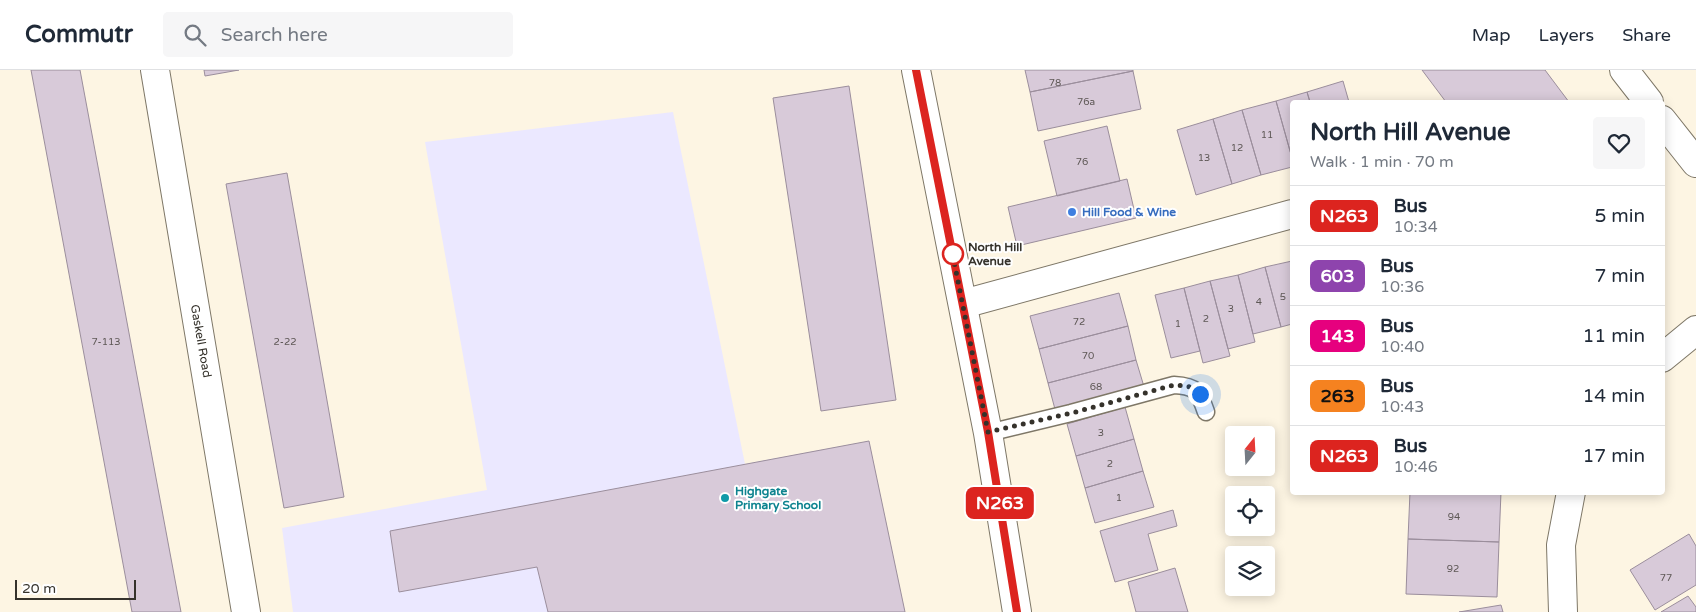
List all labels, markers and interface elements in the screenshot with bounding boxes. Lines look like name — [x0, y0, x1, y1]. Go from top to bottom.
search box — [163, 12, 513, 57]
text: Commutr — [25, 20, 133, 49]
icon: search — [181, 21, 209, 49]
text: Search here — [221, 24, 328, 46]
text: Map — [1472, 24, 1511, 46]
text: Layers — [1539, 24, 1594, 46]
text: Share — [1622, 24, 1671, 46]
house number: 78 — [1049, 77, 1061, 89]
house number: 76a — [1077, 96, 1095, 108]
button: heart — [1593, 117, 1645, 169]
text: North Hill Avenue — [1310, 118, 1511, 147]
house number: 11 — [1261, 129, 1273, 141]
house number: 12 — [1231, 142, 1243, 154]
house number: 13 — [1198, 152, 1210, 164]
text: Walk · 1 min · 70 m — [1310, 152, 1454, 172]
house number: 76 — [1076, 156, 1088, 168]
text: Bus — [1393, 195, 1427, 217]
place label: Hill Food & Wine — [1082, 205, 1176, 219]
text: N263 — [1320, 205, 1368, 227]
text: 5 min — [1594, 205, 1645, 227]
marker: Hill Food & Wine — [1066, 206, 1078, 218]
text: 10:34 — [1393, 217, 1438, 237]
place label: North Hill Avenue — [968, 240, 1022, 268]
marker: North Hill Avenue — [942, 243, 964, 265]
text: Bus — [1380, 255, 1414, 277]
text: 603 — [1321, 265, 1354, 287]
text: 7 min — [1594, 265, 1645, 287]
text: 10:36 — [1380, 277, 1424, 297]
house number: 5 — [1280, 291, 1286, 303]
house number: 4 — [1256, 296, 1262, 308]
street label: Gaskell Road — [188, 303, 214, 379]
house number: 3 — [1228, 303, 1234, 315]
house number: 2 — [1203, 313, 1209, 325]
text: Bus — [1380, 315, 1414, 337]
house number: 72 — [1073, 316, 1085, 328]
house number: 1 — [1175, 318, 1181, 330]
text: 143 — [1321, 325, 1354, 347]
text: 11 min — [1582, 325, 1645, 347]
house number: 7-113 — [92, 336, 121, 348]
house number: 2-22 — [274, 336, 296, 348]
text: 10:40 — [1380, 337, 1424, 357]
house number: 70 — [1082, 350, 1094, 362]
text: Bus — [1380, 375, 1414, 397]
house number: 68 — [1090, 381, 1102, 393]
your location — [1188, 382, 1213, 407]
text: 263 — [1321, 385, 1354, 407]
text: 14 min — [1582, 385, 1645, 407]
text: 10:43 — [1380, 397, 1424, 417]
north arrow — [1225, 426, 1275, 476]
map controls — [1225, 426, 1275, 596]
house number: 3 — [1098, 427, 1104, 439]
text: Bus — [1393, 435, 1427, 457]
text: N263 — [1320, 445, 1368, 467]
text: 17 min — [1582, 445, 1645, 467]
text: 10:46 — [1393, 457, 1438, 477]
house number: 2 — [1107, 458, 1113, 470]
place label: Highgate Primary School — [735, 484, 821, 513]
button: locate — [1225, 486, 1275, 536]
line badge: N263 — [965, 487, 1035, 519]
marker: Highgate Primary School — [719, 492, 731, 504]
text: N263 — [976, 492, 1024, 514]
house number: 1 — [1116, 492, 1122, 504]
house number: 94 — [1448, 511, 1460, 523]
button: layers — [1225, 546, 1275, 596]
house number: 92 — [1447, 563, 1459, 575]
house number: 77 — [1660, 572, 1672, 584]
scale bar — [15, 577, 136, 600]
text: 20 m — [22, 580, 56, 597]

